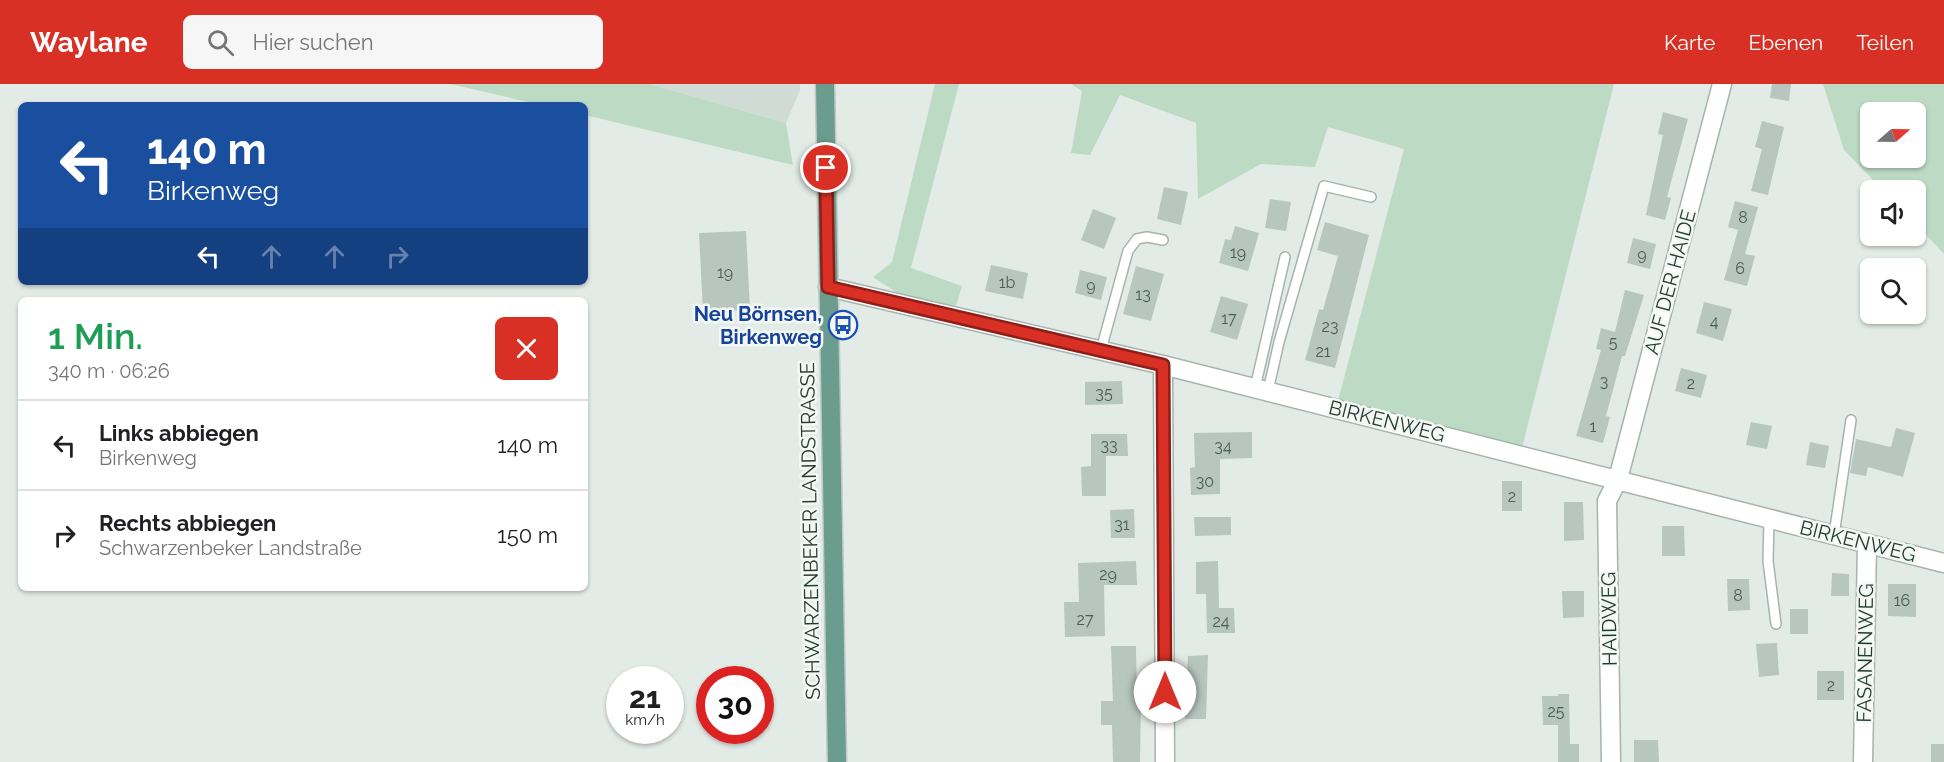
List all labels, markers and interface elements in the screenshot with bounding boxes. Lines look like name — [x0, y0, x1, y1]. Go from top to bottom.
search box — [183, 15, 603, 69]
text: Waylane — [30, 26, 147, 59]
icon: search — [204, 26, 237, 59]
text: Hier suchen — [252, 29, 374, 55]
text: Karte — [1664, 30, 1715, 55]
text: Ebenen — [1748, 30, 1823, 55]
text: Teilen — [1856, 30, 1914, 55]
north arrow — [1860, 102, 1926, 168]
map controls — [1860, 102, 1926, 324]
text: 140 m — [147, 125, 267, 174]
icon: left — [48, 126, 126, 204]
pin — [800, 142, 851, 193]
icon: arrive — [809, 151, 842, 184]
text: Birkenweg — [147, 175, 279, 206]
button: sound — [1860, 180, 1926, 246]
street label: AUF DER HAIDE — [1639, 207, 1701, 357]
house number: 8 — [1738, 208, 1748, 227]
icon: left — [192, 240, 225, 273]
icon: ahead — [255, 240, 288, 273]
icon: ahead — [318, 240, 351, 273]
icon: right — [381, 240, 414, 273]
house number: 19 — [1230, 243, 1246, 262]
house number: 9 — [1637, 245, 1647, 264]
button: search — [1860, 258, 1926, 324]
house number: 6 — [1735, 259, 1745, 278]
house number: 19 — [717, 263, 733, 282]
house number: 1b — [999, 273, 1015, 292]
house number: 9 — [1086, 276, 1096, 295]
house number: 13 — [1135, 285, 1151, 304]
place label: Neu Börnsen, Birkenweg — [694, 302, 822, 349]
bus stop icon: Neu Börnsen, Birkenweg — [827, 309, 859, 341]
house number: 17 — [1221, 309, 1237, 328]
house number: 4 — [1710, 312, 1719, 331]
text: 1 Min. — [48, 315, 143, 357]
button: close — [495, 317, 558, 380]
house number: 23 — [1322, 317, 1338, 336]
house number: 5 — [1609, 333, 1618, 352]
house number: 21 — [1315, 342, 1331, 361]
text: 340 m · 06:26 — [48, 359, 170, 383]
street label: SCHWARZENBEKER LANDSTRASSE — [795, 362, 825, 700]
house number: 3 — [1600, 372, 1608, 391]
house number: 2 — [1687, 374, 1695, 393]
house number: 35 — [1095, 384, 1113, 403]
street label: BIRKENWEG — [1326, 395, 1448, 447]
house number: 1 — [1590, 417, 1597, 436]
text: Links abbiegen — [99, 420, 259, 446]
icon: left — [48, 429, 81, 462]
text: 140 m — [497, 432, 558, 458]
house number: 33 — [1100, 436, 1118, 455]
house number: 34 — [1214, 437, 1232, 456]
text: Birkenweg — [99, 446, 197, 470]
house number: 30 — [1196, 472, 1214, 491]
house number: 2 — [1508, 487, 1516, 506]
text: Rechts abbiegen — [99, 510, 276, 536]
house number: 31 — [1114, 515, 1130, 534]
street label: BIRKENWEG — [1797, 515, 1919, 567]
icon: right — [48, 519, 81, 552]
text: 150 m — [497, 522, 558, 548]
text: Schwarzenbeker Landstraße — [99, 536, 362, 560]
house number: 29 — [1099, 565, 1117, 584]
street label: HAIDWEG — [1596, 572, 1622, 666]
street label: FASANENWEG — [1852, 583, 1878, 723]
house number: 8 — [1733, 586, 1743, 605]
house number: 16 — [1894, 591, 1910, 610]
house number: 27 — [1077, 610, 1094, 629]
house number: 24 — [1212, 612, 1230, 631]
position arrow — [1133, 660, 1197, 724]
speed limit sign: 30 — [696, 666, 774, 744]
house number: 2 — [1827, 676, 1835, 695]
text: 21 — [629, 680, 661, 715]
house number: 25 — [1547, 702, 1565, 721]
text: km/h — [625, 711, 665, 729]

